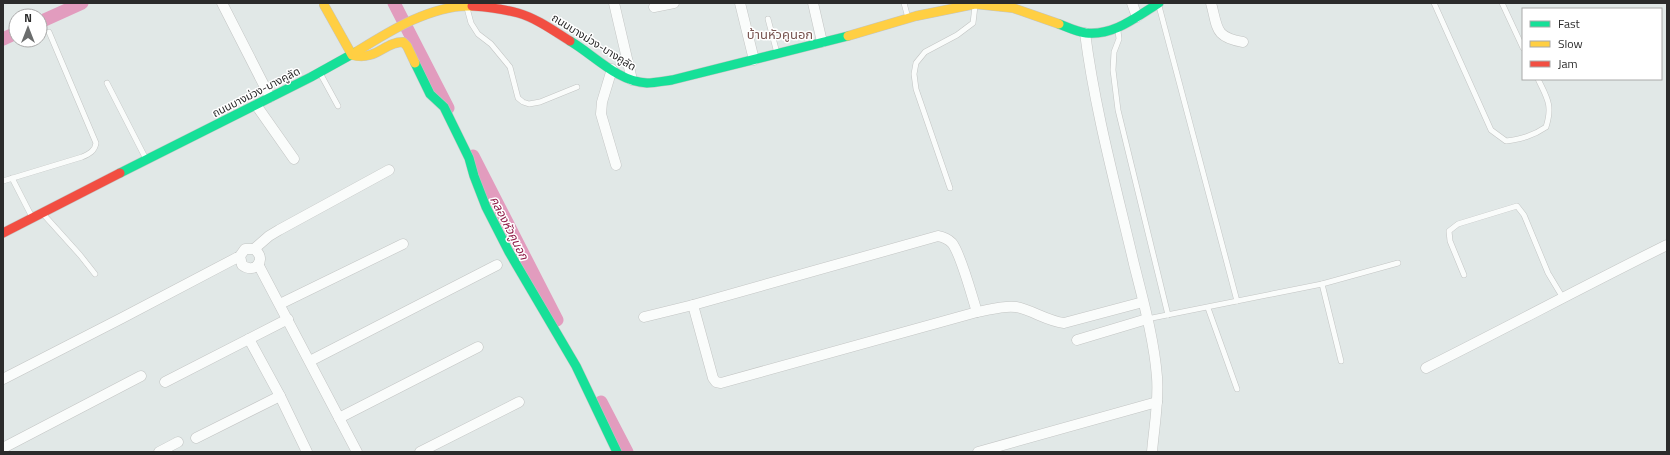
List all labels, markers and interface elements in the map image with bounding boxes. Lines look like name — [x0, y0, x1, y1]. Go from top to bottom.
north arrow — [8, 8, 48, 48]
legend — [1522, 8, 1662, 80]
text: N — [24, 10, 32, 26]
street label: ถนนบางม่วง-บางคูลัด — [549, 10, 639, 74]
text: Fast — [1558, 14, 1581, 33]
district label: บ้านหัวคูนอก — [747, 24, 813, 44]
text: Slow — [1558, 34, 1583, 53]
text: Jam — [1558, 54, 1578, 73]
street label: ถนนบางม่วง-บางคูลัด — [209, 63, 303, 121]
water label: คลองหัวคูนอก — [485, 193, 534, 264]

